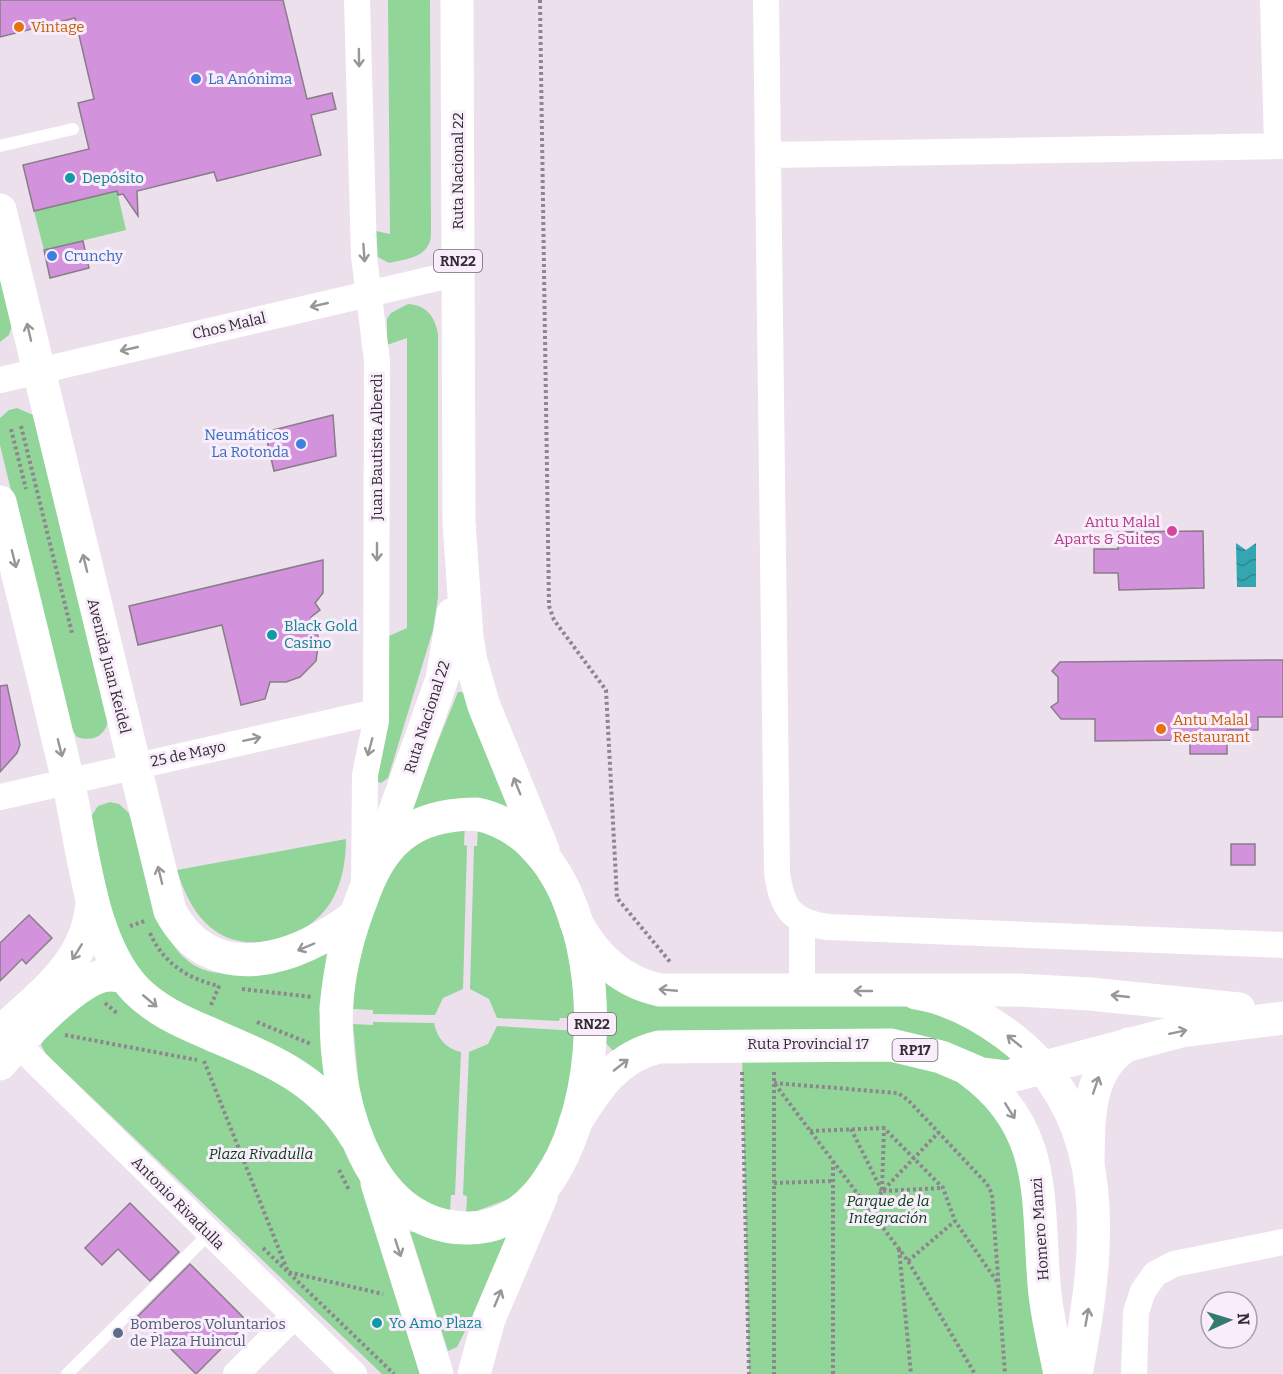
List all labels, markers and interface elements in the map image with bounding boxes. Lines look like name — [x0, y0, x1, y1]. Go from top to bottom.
place label: Vintage — [31, 18, 85, 36]
marker: Vintage — [12, 20, 26, 34]
one-way arrow — [353, 48, 365, 68]
place label: La Anónima — [208, 70, 292, 88]
marker: La Anónima — [189, 72, 203, 86]
street label: Ruta Nacional 22 — [449, 112, 467, 230]
place label: Depósito — [82, 169, 144, 187]
marker: Depósito — [63, 171, 77, 185]
one-way arrow — [359, 243, 370, 263]
place label: Crunchy — [64, 247, 123, 265]
marker: Crunchy — [45, 249, 59, 263]
road number: RN22 — [434, 250, 482, 272]
one-way arrow — [310, 300, 330, 311]
street label: Chos Malal — [190, 309, 268, 343]
one-way arrow — [23, 323, 35, 342]
one-way arrow — [120, 344, 139, 356]
street label: Juan Bautista Alberdi — [368, 373, 386, 521]
place label: Neumáticos La Rotonda — [204, 426, 289, 461]
marker: Neumáticos La Rotonda — [294, 437, 308, 451]
place label: Antu Malal Aparts & Suites — [1054, 513, 1160, 548]
marker: Antu Malal Aparts & Suites — [1165, 524, 1179, 538]
one-way arrow — [371, 542, 383, 562]
one-way arrow — [8, 549, 20, 568]
one-way arrow — [78, 554, 90, 573]
street label: Avenida Juan Keidel — [84, 597, 134, 735]
place label: Black Gold Casino — [284, 617, 358, 652]
marker: Black Gold Casino — [265, 628, 279, 642]
street label: Ruta Nacional 22 — [400, 659, 454, 775]
place label: Antu Malal Restaurant — [1173, 711, 1251, 746]
marker: Antu Malal Restaurant — [1154, 722, 1168, 736]
one-way arrow — [242, 733, 261, 745]
street label: 25 de Mayo — [149, 737, 227, 771]
one-way arrow — [364, 737, 375, 756]
one-way arrow — [54, 739, 66, 758]
one-way arrow — [511, 778, 522, 796]
one-way arrow — [153, 866, 165, 885]
one-way arrow — [297, 942, 315, 953]
one-way arrow — [71, 943, 83, 960]
one-way arrow — [658, 985, 678, 996]
one-way arrow — [853, 985, 873, 997]
one-way arrow — [1111, 991, 1131, 1002]
one-way arrow — [142, 995, 158, 1008]
road number: RN22 — [568, 1013, 616, 1035]
one-way arrow — [1168, 1025, 1187, 1037]
one-way arrow — [1006, 1034, 1022, 1047]
street label: Ruta Provincial 17 — [747, 1035, 869, 1053]
road number: RP17 — [892, 1039, 938, 1061]
one-way arrow — [612, 1058, 628, 1071]
one-way arrow — [1091, 1076, 1102, 1095]
one-way arrow — [1004, 1102, 1016, 1119]
park label: Plaza Rivadulla — [209, 1145, 313, 1163]
street label: Antonio Rivadulla — [128, 1153, 228, 1253]
street label: Homero Manzi — [1027, 1176, 1053, 1281]
park label: Parque de la Integración — [846, 1192, 930, 1227]
one-way arrow — [393, 1238, 404, 1257]
one-way arrow — [493, 1290, 504, 1308]
north arrow — [1199, 1290, 1259, 1350]
one-way arrow — [1082, 1307, 1093, 1327]
text: N — [1234, 1312, 1253, 1326]
place label: Yo Amo Plaza — [389, 1314, 482, 1332]
place label: Bomberos Voluntarios de Plaza Huincul — [130, 1315, 286, 1350]
marker: Yo Amo Plaza — [370, 1316, 384, 1330]
marker: Bomberos Voluntarios de Plaza Huincul — [111, 1326, 125, 1340]

